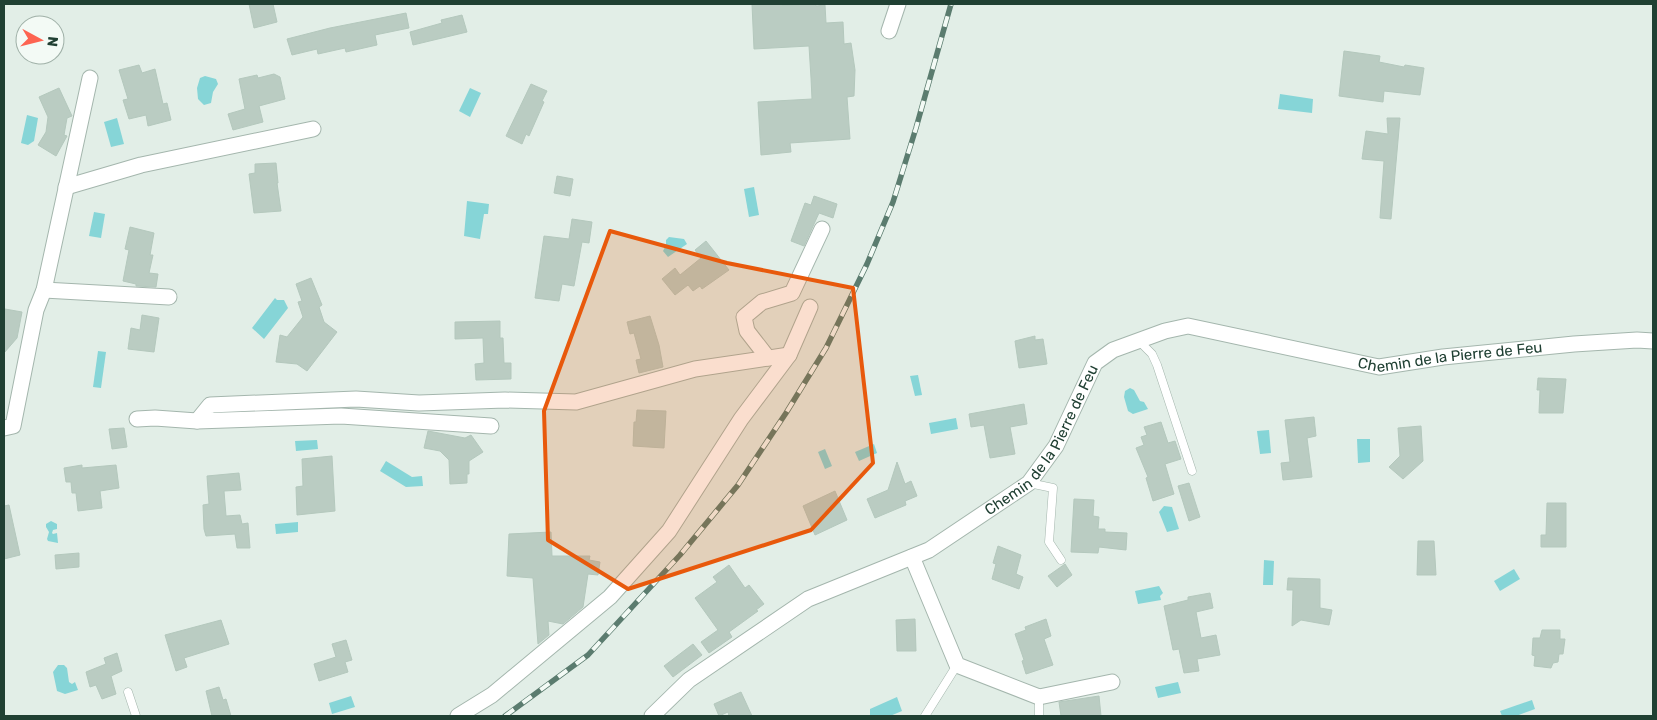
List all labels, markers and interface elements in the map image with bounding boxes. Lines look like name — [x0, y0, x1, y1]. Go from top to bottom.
north arrow — [15, 15, 65, 65]
text: N — [43, 35, 61, 48]
street label: Chemin de la Pierre de Feu — [1356, 338, 1543, 376]
street label: Chemin de la Pierre de Feu — [981, 362, 1102, 519]

